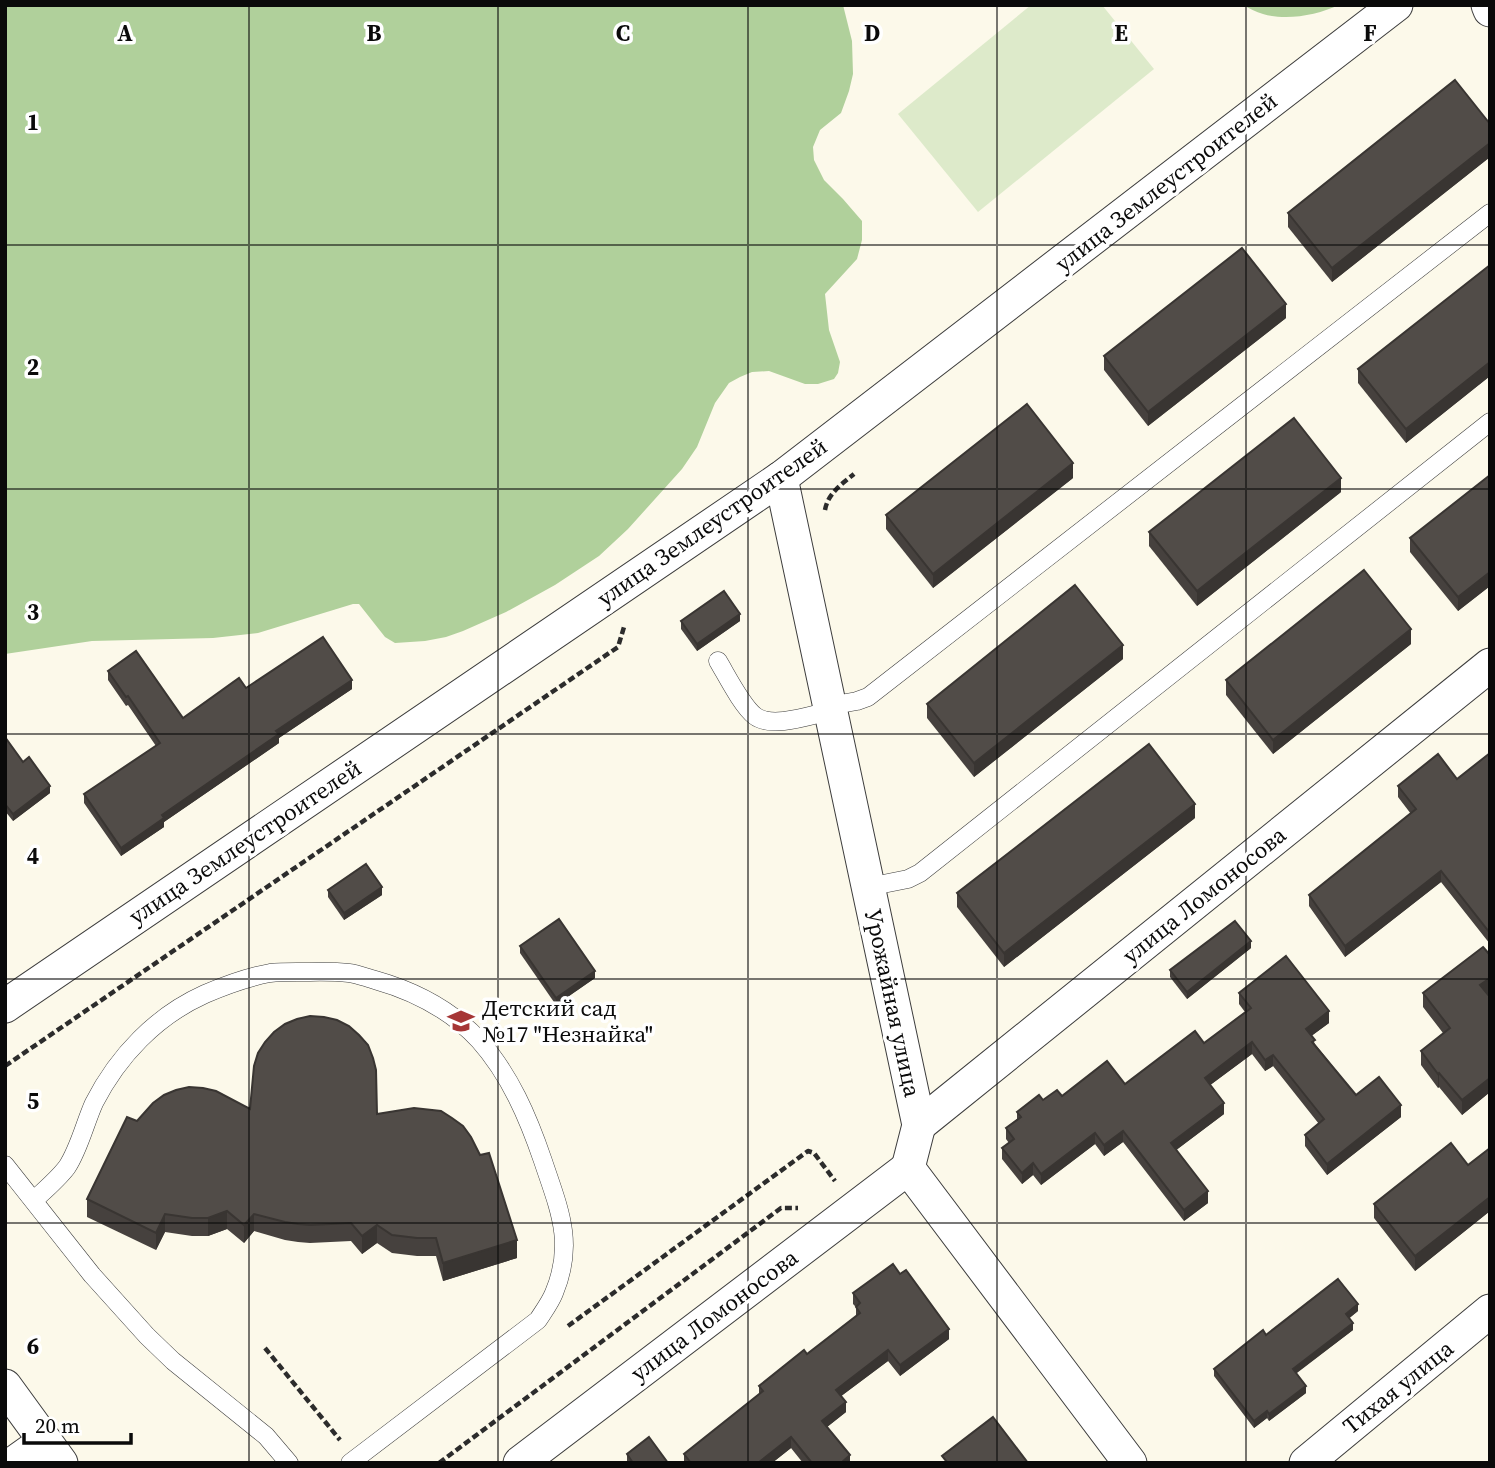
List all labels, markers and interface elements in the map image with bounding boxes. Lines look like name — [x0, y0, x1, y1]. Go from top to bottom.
text: A — [117, 17, 133, 49]
text: B — [367, 17, 382, 49]
text: C — [616, 17, 630, 49]
text: D — [864, 17, 880, 49]
text: E — [1114, 17, 1128, 49]
text: F — [1363, 17, 1377, 49]
street label: улица Землеустроителей — [1048, 85, 1284, 279]
text: 1 — [27, 106, 39, 138]
text: 2 — [27, 351, 39, 383]
street label: улица Землеустроителей — [591, 430, 833, 614]
text: 3 — [27, 596, 39, 628]
street label: улица Землеустроителей — [122, 752, 368, 932]
street label: улица Ломоносова — [1115, 819, 1293, 971]
text: 4 — [27, 840, 39, 872]
street label: Урожайная улица — [857, 906, 929, 1100]
place label: Детский сад №17 "Незнайка" — [482, 992, 653, 1050]
school or university icon: Детский сад №17 "Незнайка" — [446, 1006, 476, 1036]
text: 5 — [27, 1085, 39, 1117]
street label: улица Ломоносова — [624, 1241, 805, 1389]
text: 6 — [27, 1330, 39, 1362]
street label: Тихая улица — [1336, 1332, 1460, 1442]
scale bar — [24, 1402, 131, 1446]
text: 20 m — [35, 1411, 80, 1440]

